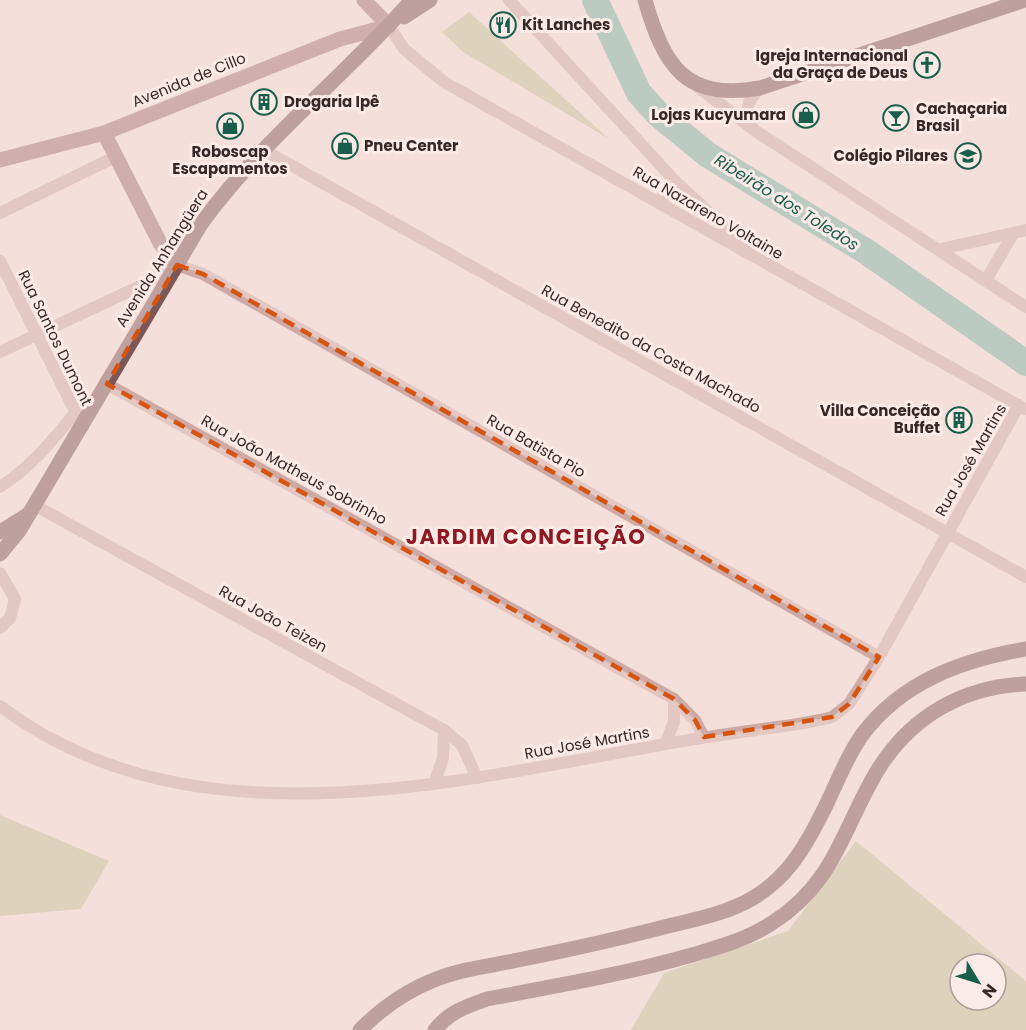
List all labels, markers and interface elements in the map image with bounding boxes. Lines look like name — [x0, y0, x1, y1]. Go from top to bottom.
restaurant icon: Kit Lanches — [488, 10, 518, 40]
place label: Kit Lanches — [522, 14, 610, 35]
place label: Igreja Internacional da Graça de Deus — [756, 45, 908, 83]
street label: Avenida de Cillo — [129, 47, 249, 112]
church icon: Igreja Internacional da Graça de Deus — [912, 50, 942, 80]
building icon: Drogaria Ipê — [249, 87, 279, 117]
place label: Drogaria Ipê — [284, 91, 379, 112]
place label: Cachaçaria Brasil — [916, 98, 1007, 136]
shop icon: Lojas Kucyumara — [791, 100, 821, 130]
bar icon: Cachaçaria Brasil — [881, 103, 911, 133]
place label: Lojas Kucyumara — [651, 104, 786, 125]
shop icon: Roboscap Escapamentos — [215, 111, 245, 141]
shop icon: Pneu Center — [330, 131, 360, 161]
place label: Pneu Center — [364, 135, 459, 156]
place label: Roboscap Escapamentos — [172, 141, 288, 179]
school or university icon: Colégio Pilares — [953, 141, 983, 171]
place label: Colégio Pilares — [834, 145, 948, 166]
water label: Ribeirão dos Toledos — [710, 149, 863, 256]
street label: Rua Nazareno Voltaine — [629, 161, 787, 264]
street label: Avenida Anhangüera — [110, 185, 213, 331]
street label: Rua Santos Dumont — [13, 266, 97, 409]
street label: Rua Benedito da Costa Machado — [538, 279, 765, 418]
street label: Rua José Martins — [930, 399, 1011, 520]
place label: Villa Conceição Buffet — [820, 400, 940, 438]
building icon: Villa Conceição Buffet — [944, 405, 974, 435]
street label: Rua Batista Pio — [483, 409, 589, 482]
street label: Rua João Matheus Sobrinho — [197, 410, 391, 530]
district label: JARDIM CONCEIÇÃO — [406, 522, 646, 551]
street label: Rua João Teizen — [215, 580, 331, 657]
street label: Rua José Martins — [523, 721, 651, 764]
north arrow — [948, 952, 1008, 1012]
text: N — [977, 979, 1002, 1003]

